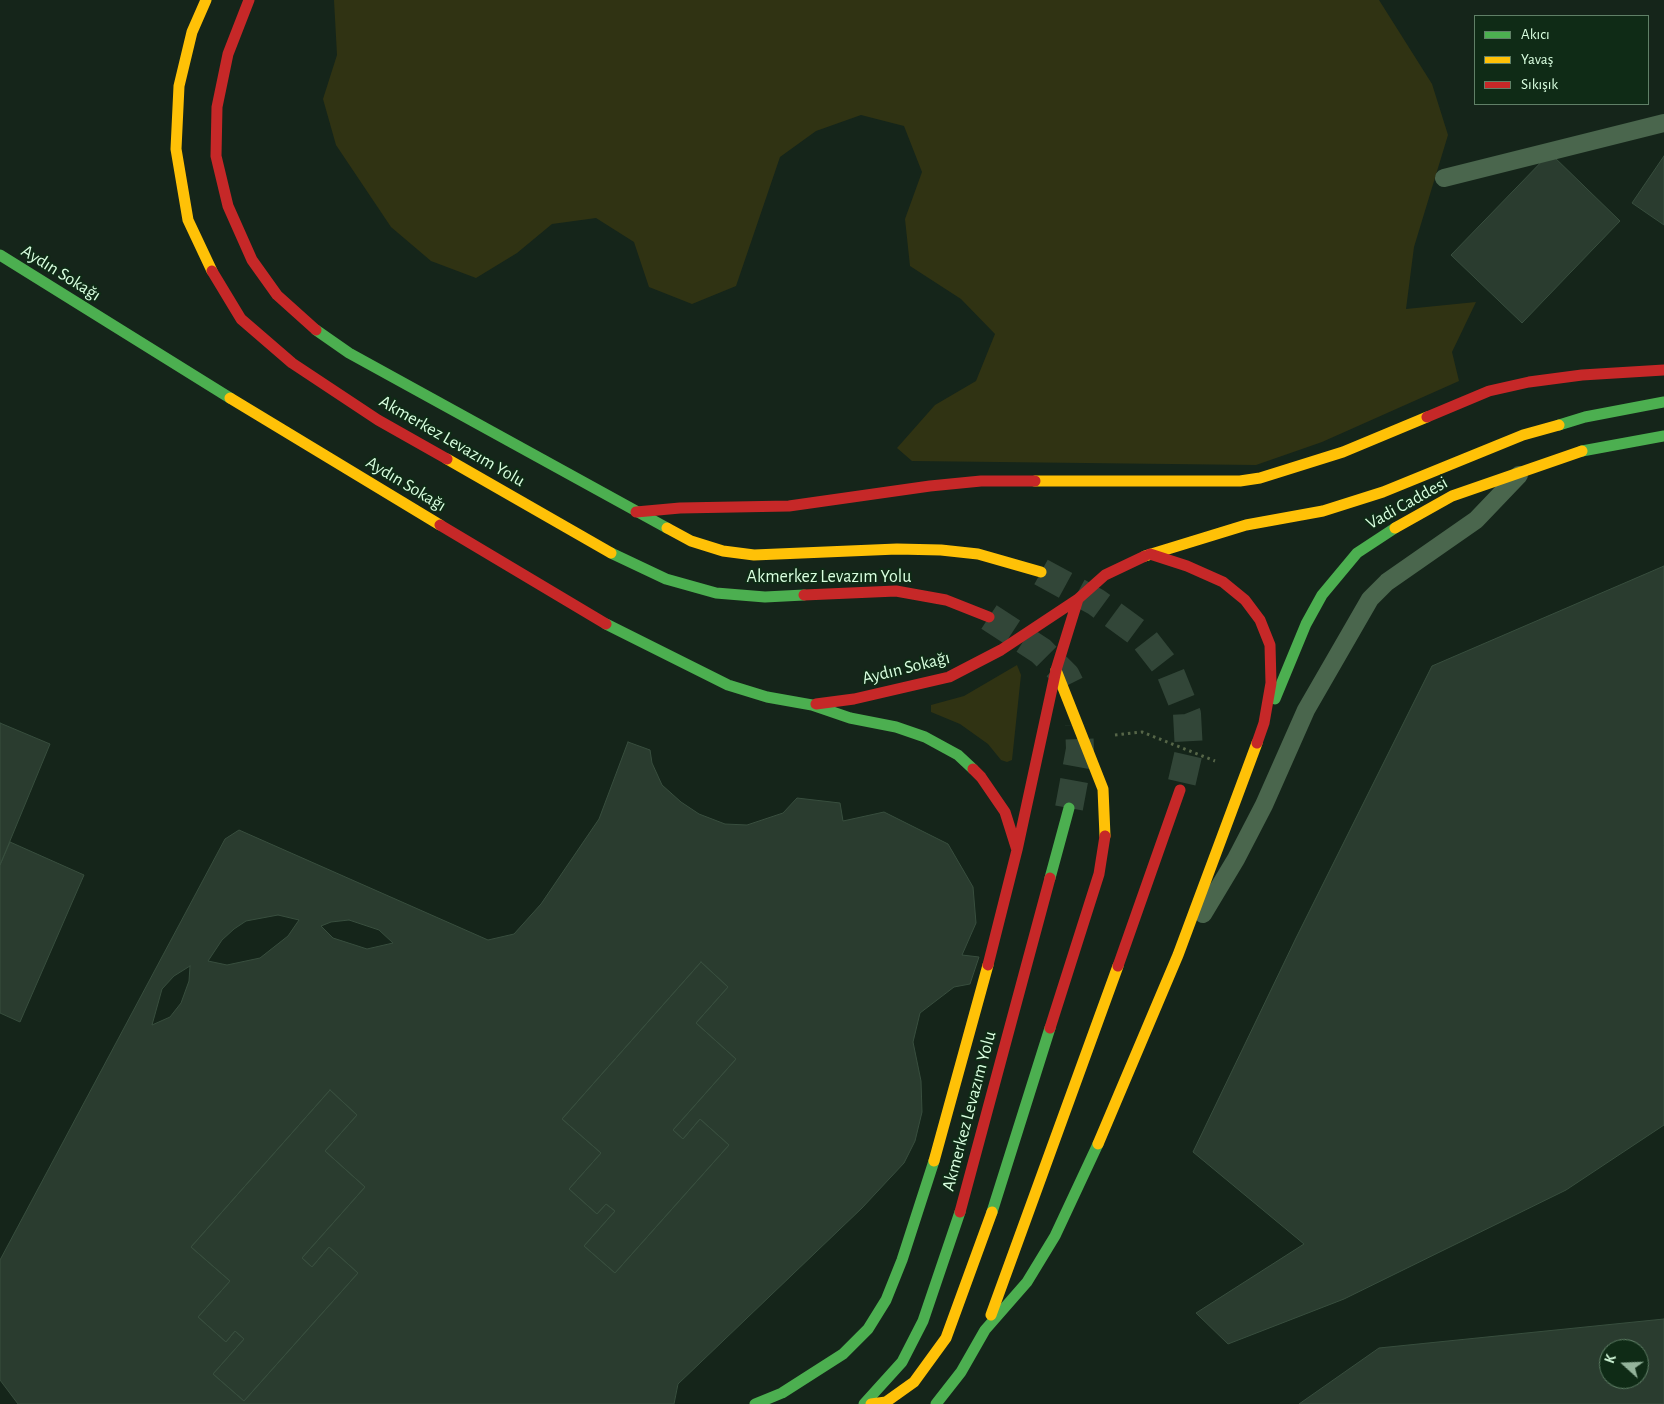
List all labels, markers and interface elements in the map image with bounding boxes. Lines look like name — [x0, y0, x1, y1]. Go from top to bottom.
legend — [1474, 15, 1649, 105]
text: Akıcı — [1521, 27, 1550, 42]
text: Yavaş — [1521, 52, 1553, 67]
text: Sıkışık — [1521, 77, 1558, 92]
street label: Aydın Sokağı — [17, 240, 105, 306]
street label: Akmerkez Levazım Yolu — [375, 390, 529, 492]
street label: Aydın Sokağı — [362, 452, 450, 516]
street label: Vadi Caddesi — [1363, 472, 1451, 534]
street label: Akmerkez Levazım Yolu — [747, 566, 911, 588]
street label: Aydın Sokağı — [860, 647, 952, 689]
street label: Akmerkez Levazım Yolu — [937, 1029, 1001, 1193]
north arrow — [1599, 1339, 1649, 1389]
text: K — [1603, 1353, 1619, 1365]

